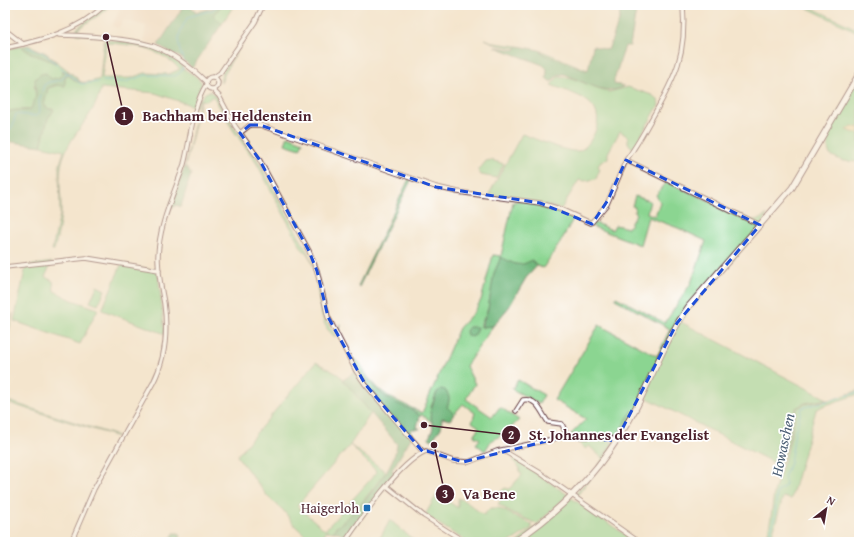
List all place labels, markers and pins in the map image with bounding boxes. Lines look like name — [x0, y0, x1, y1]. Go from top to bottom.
callout: Bachham bei Heldenstein — [114, 103, 319, 130]
callout: St. Johannes der Evangelist — [501, 421, 718, 448]
callout: Va Bene — [435, 481, 524, 508]
place label: Haigerloh — [301, 498, 359, 518]
marker: Haigerloh — [362, 503, 372, 513]

